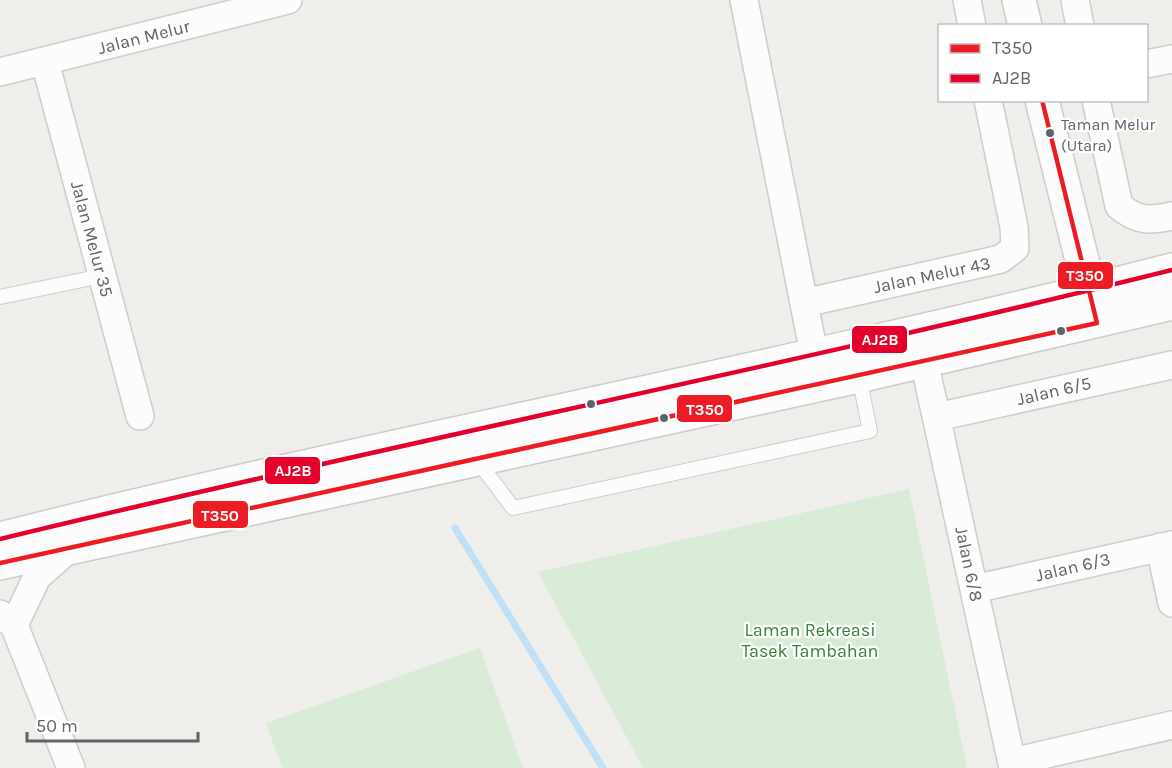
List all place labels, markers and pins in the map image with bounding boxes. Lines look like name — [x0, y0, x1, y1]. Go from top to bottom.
place label: Taman Melur (Utara) — [1061, 115, 1156, 155]
marker: Taman Melur (Utara) — [1044, 127, 1056, 139]
unlabelled marker — [1055, 325, 1067, 337]
unlabelled marker — [585, 398, 597, 410]
unlabelled marker — [658, 412, 670, 424]

